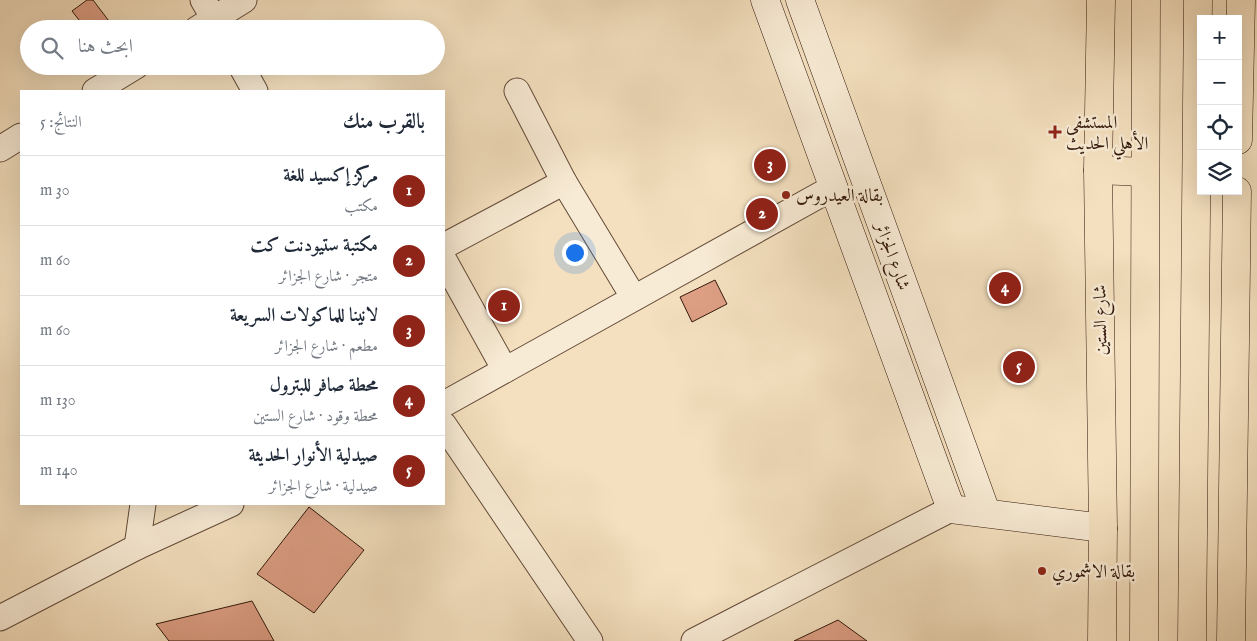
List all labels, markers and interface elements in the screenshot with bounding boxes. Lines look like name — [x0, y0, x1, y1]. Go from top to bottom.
map controls — [1197, 15, 1242, 195]
button: + — [1197, 15, 1242, 60]
search box — [20, 20, 445, 75]
icon: search — [38, 34, 66, 62]
text: ابحث هنا — [78, 35, 133, 59]
button: − — [1197, 60, 1242, 105]
button: locate — [1197, 105, 1242, 150]
text: بالقرب منك — [343, 109, 425, 136]
place label: المستشفى الأهلي الحديث — [1066, 112, 1149, 160]
text: النتائج: 5 — [40, 113, 82, 133]
marker: المستشفى الأهلي الحديث — [1048, 125, 1062, 139]
pin: 3 — [754, 146, 786, 184]
button: layers — [1197, 150, 1242, 195]
text: مركز إكسيد للغة — [283, 164, 378, 188]
text: 30 m — [40, 181, 70, 201]
text: 1 — [406, 181, 412, 201]
place label: بقالة العيدروس — [796, 185, 883, 208]
marker: بقالة العيدروس — [780, 189, 792, 201]
pin: 2 — [746, 195, 778, 233]
text: مكتب — [344, 197, 378, 217]
street label: شارع الجزائر — [866, 217, 915, 295]
text: مكتبة ستيودنت كت — [250, 234, 378, 258]
your location — [562, 240, 588, 266]
text: 60 m — [40, 251, 70, 271]
text: 2 — [405, 251, 413, 271]
text: متجر · شارع الجزائر — [279, 267, 378, 287]
pin: 4 — [989, 269, 1021, 307]
street label: شارع الستين — [1089, 284, 1116, 355]
pin: 1 — [488, 287, 520, 325]
text: لانينا للماكولات السريعة — [230, 304, 378, 328]
text: 60 m — [40, 321, 70, 341]
text: 3 — [406, 321, 412, 341]
text: مطعم · شارع الجزائر — [275, 337, 378, 357]
pin: 5 — [1003, 348, 1035, 386]
text: محطة صافر للبترول — [270, 374, 378, 398]
text: 130 m — [40, 391, 76, 411]
text: 4 — [405, 391, 413, 411]
text: محطة وقود · شارع الستين — [253, 407, 378, 427]
text: صيدلية الأنوار الحديثة — [248, 444, 378, 468]
text: 140 m — [40, 461, 78, 481]
text: 5 — [406, 461, 412, 481]
text: صيدلية · شارع الجزائر — [269, 477, 378, 497]
place label: بقالة الاشموري — [1052, 561, 1135, 586]
marker: بقالة الاشموري — [1036, 565, 1048, 577]

